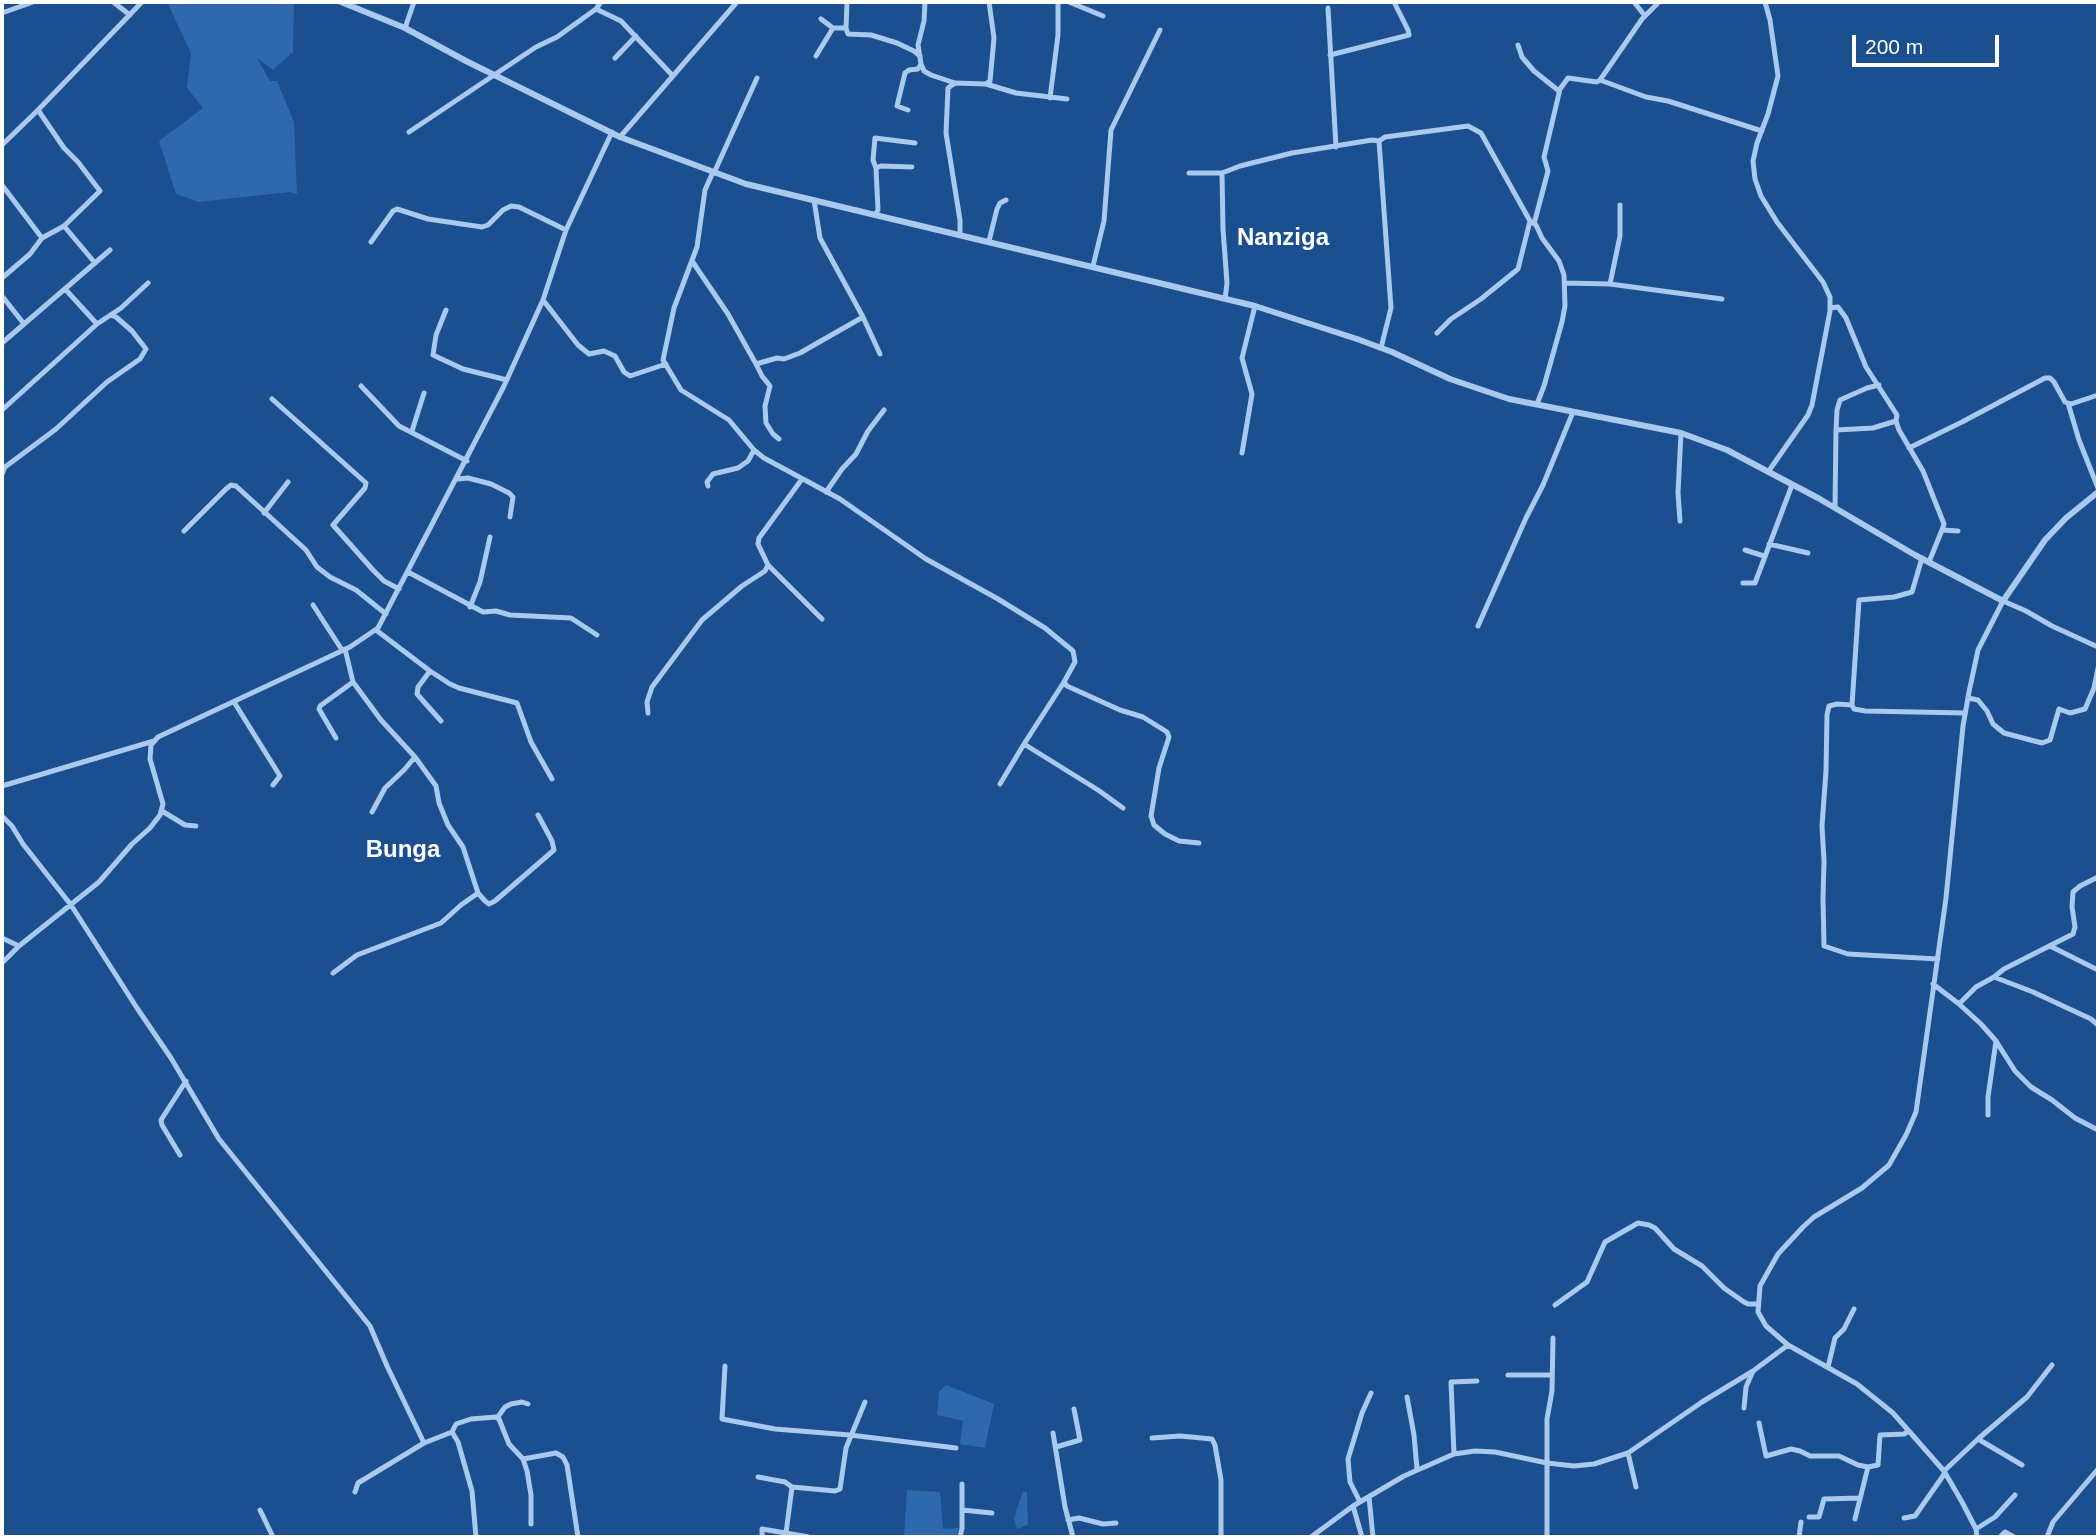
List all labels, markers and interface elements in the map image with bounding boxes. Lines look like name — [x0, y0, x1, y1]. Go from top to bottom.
scale bar — [1855, 21, 2002, 65]
text: 200 m — [1865, 35, 1923, 58]
district label: Nanziga — [1237, 224, 1329, 252]
district label: Bunga — [366, 836, 440, 864]

